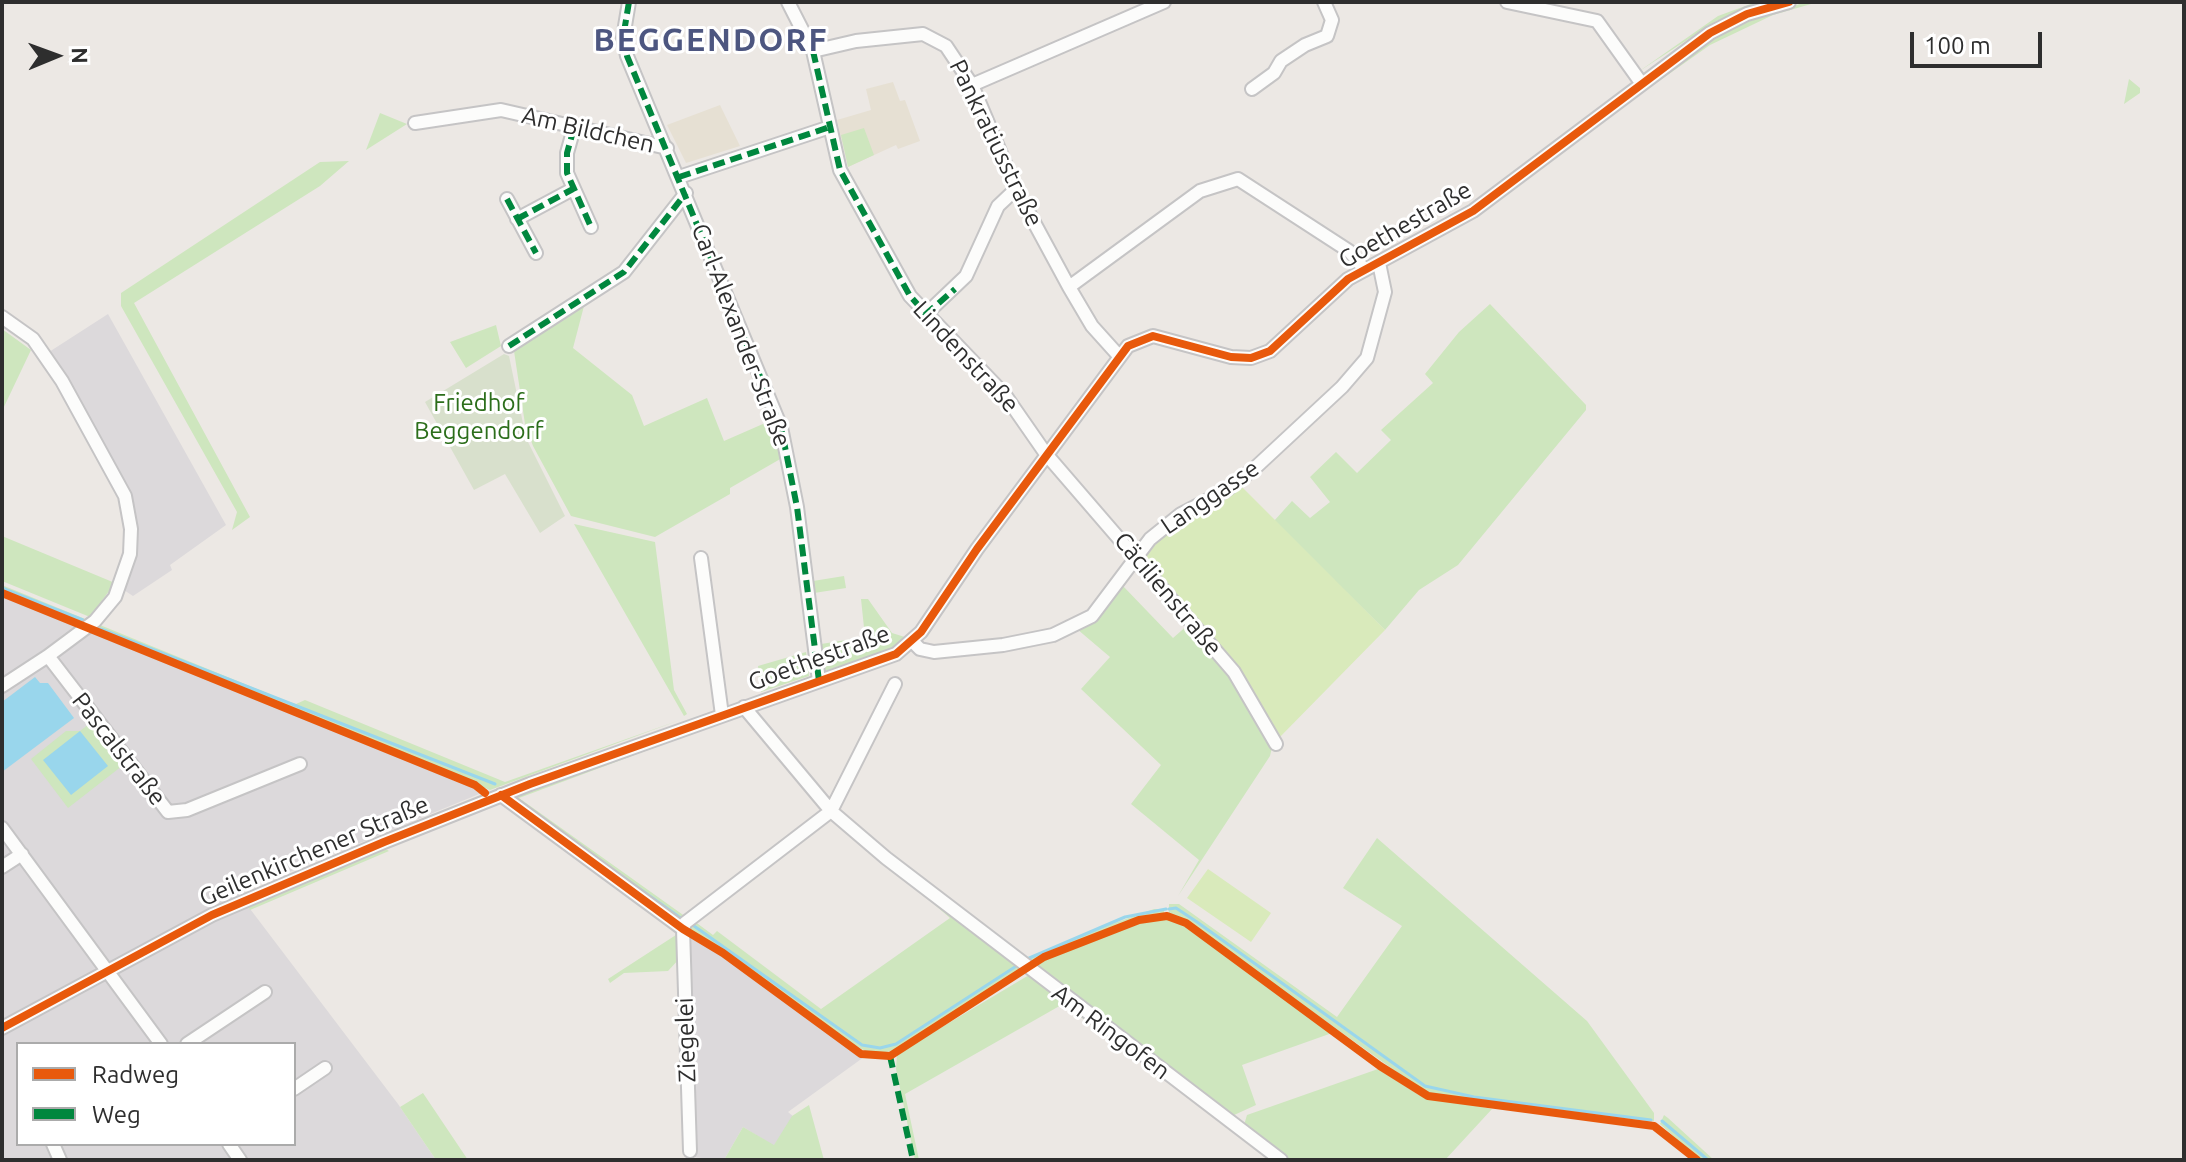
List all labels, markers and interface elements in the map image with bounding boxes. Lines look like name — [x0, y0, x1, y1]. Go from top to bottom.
north arrow — [16, 16, 96, 96]
scale bar — [1914, 16, 2046, 66]
district label: BEGGENDORF — [594, 21, 828, 59]
text: 100 m — [1924, 32, 1991, 59]
text: N — [68, 47, 93, 64]
street label: Pankratiusstraße — [943, 55, 1049, 231]
street label: Am Bildchen — [519, 101, 657, 159]
street label: Goethestraße — [1333, 175, 1477, 275]
street label: Carl-Alexander-Straße — [685, 219, 797, 451]
street label: Lindenstraße — [907, 295, 1025, 419]
park label: Friedhof Beggendorf — [414, 389, 544, 445]
street label: Langgasse — [1155, 454, 1265, 540]
street label: Cäcilienstraße — [1108, 526, 1228, 662]
street label: Goethestraße — [744, 619, 894, 697]
street label: Pascalstraße — [66, 687, 172, 811]
street label: Geilenkirchener Straße — [195, 790, 433, 912]
street label: Am Ringofen — [1046, 978, 1176, 1086]
street label: Ziegelei — [670, 997, 702, 1083]
legend — [16, 1042, 296, 1146]
text: Radweg — [92, 1061, 179, 1088]
text: Weg — [92, 1101, 141, 1128]

